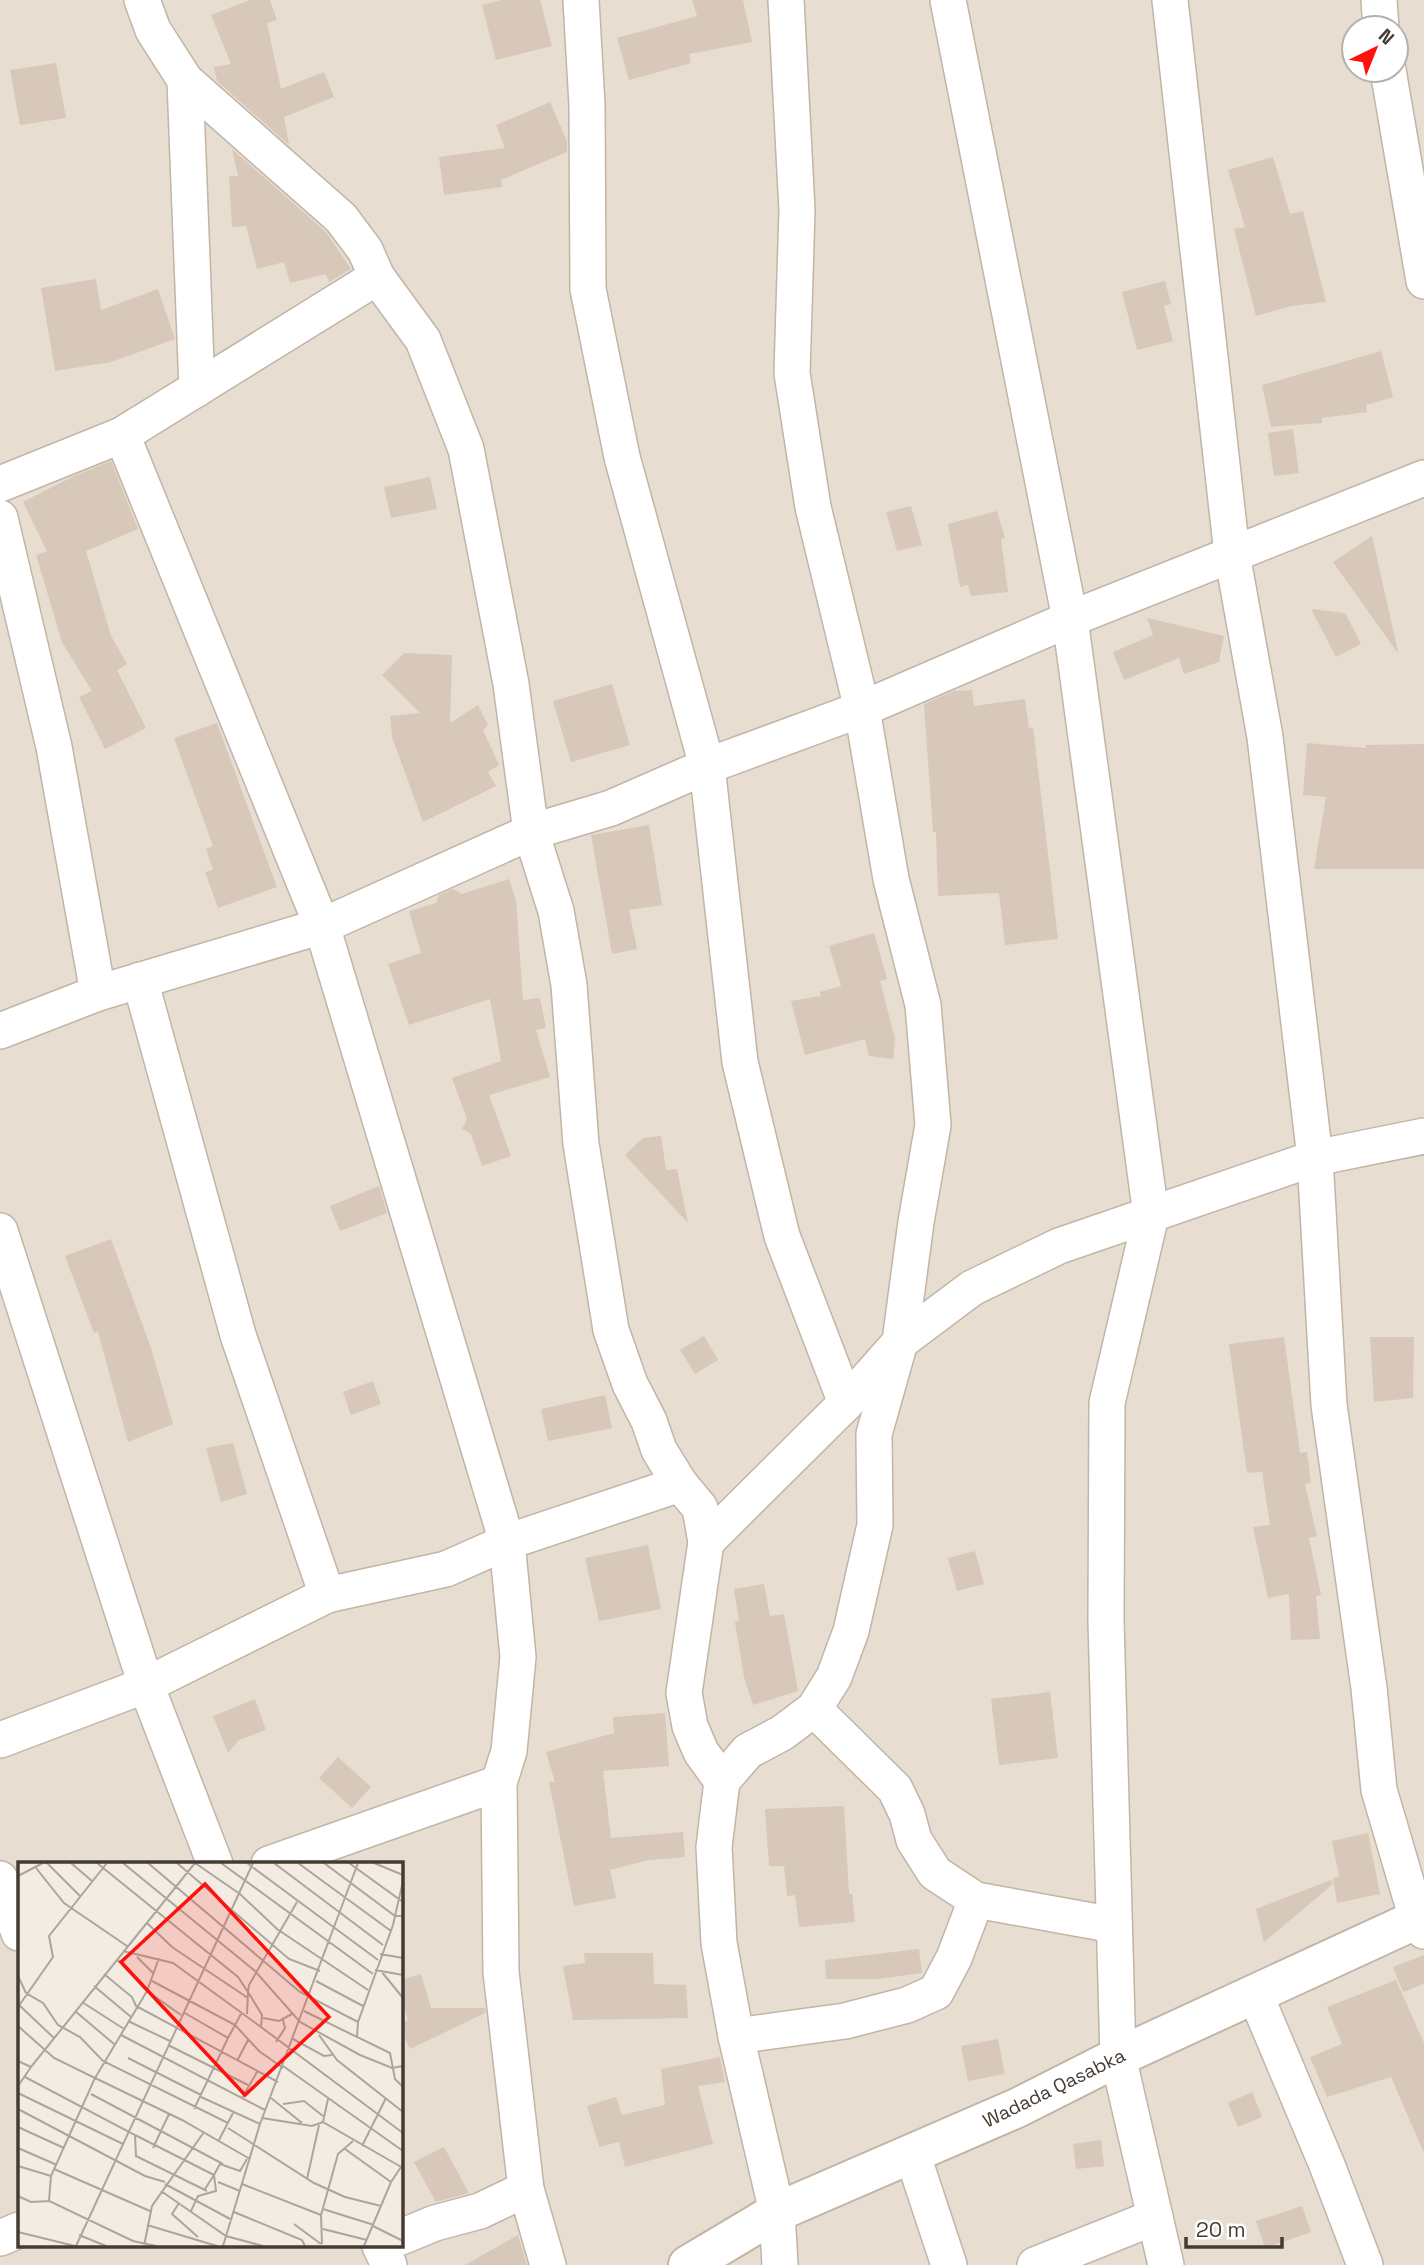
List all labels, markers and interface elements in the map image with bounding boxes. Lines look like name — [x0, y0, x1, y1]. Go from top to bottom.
north arrow — [1340, 14, 1410, 84]
text: N — [1373, 23, 1399, 50]
inset map — [18, 1862, 402, 2248]
street label: Wadada Qasabka — [979, 2043, 1129, 2133]
scale bar — [1186, 2206, 1282, 2250]
text: 20 m — [1196, 2216, 1246, 2243]

